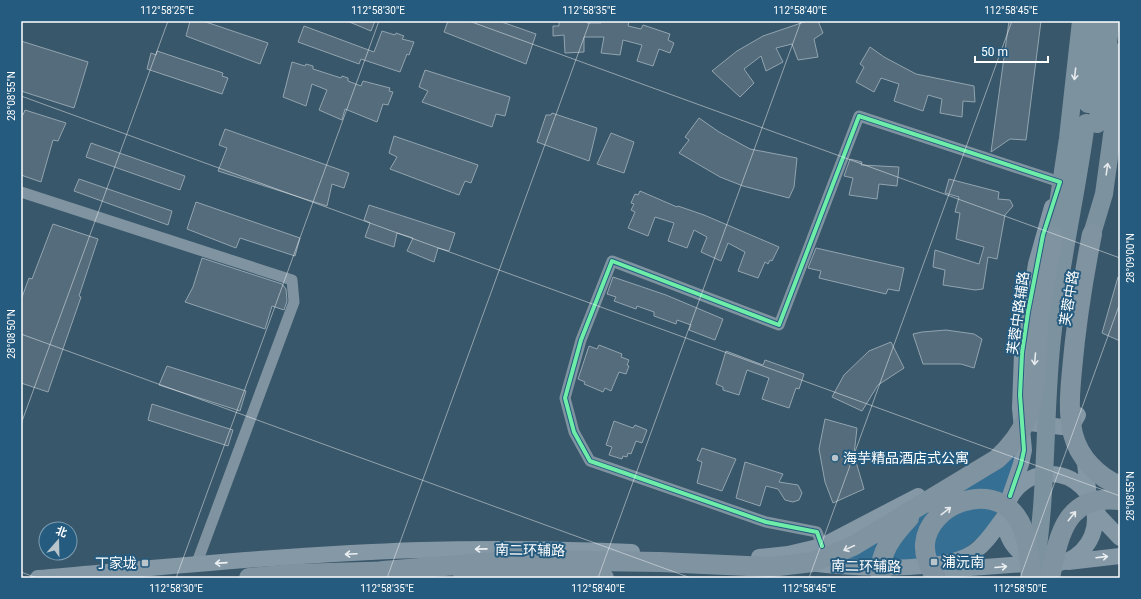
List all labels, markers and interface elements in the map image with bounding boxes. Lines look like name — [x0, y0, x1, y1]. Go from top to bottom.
text: 112°58'25"E — [140, 5, 194, 16]
text: 112°58'30"E — [351, 5, 405, 16]
text: 112°58'35"E — [562, 5, 616, 16]
text: 112°58'40"E — [773, 5, 827, 16]
text: 112°58'45"E — [984, 5, 1038, 16]
scale bar — [975, 38, 1048, 64]
text: 50 m — [981, 45, 1008, 59]
one-way arrow — [1072, 67, 1079, 80]
text: 28°08'55"N — [6, 71, 17, 121]
one-way arrow — [1103, 163, 1111, 176]
text: 28°09'00"N — [1125, 233, 1136, 283]
street label: 芙蓉中路 — [1057, 269, 1081, 327]
street label: 芙蓉中路辅路 — [1004, 270, 1032, 356]
text: 28°08'50"N — [6, 309, 17, 359]
one-way arrow — [1032, 352, 1039, 365]
place label: 海芋精品酒店式公寓 — [843, 450, 969, 466]
marker: 海芋精品酒店式公寓 — [830, 453, 840, 463]
text: 28°08'55"N — [1125, 471, 1136, 521]
one-way arrow — [941, 507, 951, 516]
one-way arrow — [1068, 510, 1077, 521]
north arrow — [38, 521, 78, 561]
text: 北 — [54, 524, 69, 540]
street label: 南二环辅路 — [495, 541, 565, 559]
one-way arrow — [475, 545, 488, 553]
one-way arrow — [843, 545, 855, 552]
one-way arrow — [345, 550, 358, 557]
one-way arrow — [1095, 553, 1108, 561]
place label: 浦沅南 — [942, 554, 984, 570]
place label: 丁家垅 — [95, 555, 137, 571]
street label: 南二环辅路 — [831, 557, 901, 575]
marker: 浦沅南 — [929, 557, 939, 567]
marker: 丁家垅 — [140, 558, 150, 568]
one-way arrow — [215, 560, 228, 567]
one-way arrow — [994, 563, 1007, 570]
text: 112°58'30"E — [149, 583, 203, 594]
text: 112°58'35"E — [360, 583, 414, 594]
text: 112°58'40"E — [571, 583, 625, 594]
text: 112°58'45"E — [782, 583, 836, 594]
text: 112°58'50"E — [993, 583, 1047, 594]

